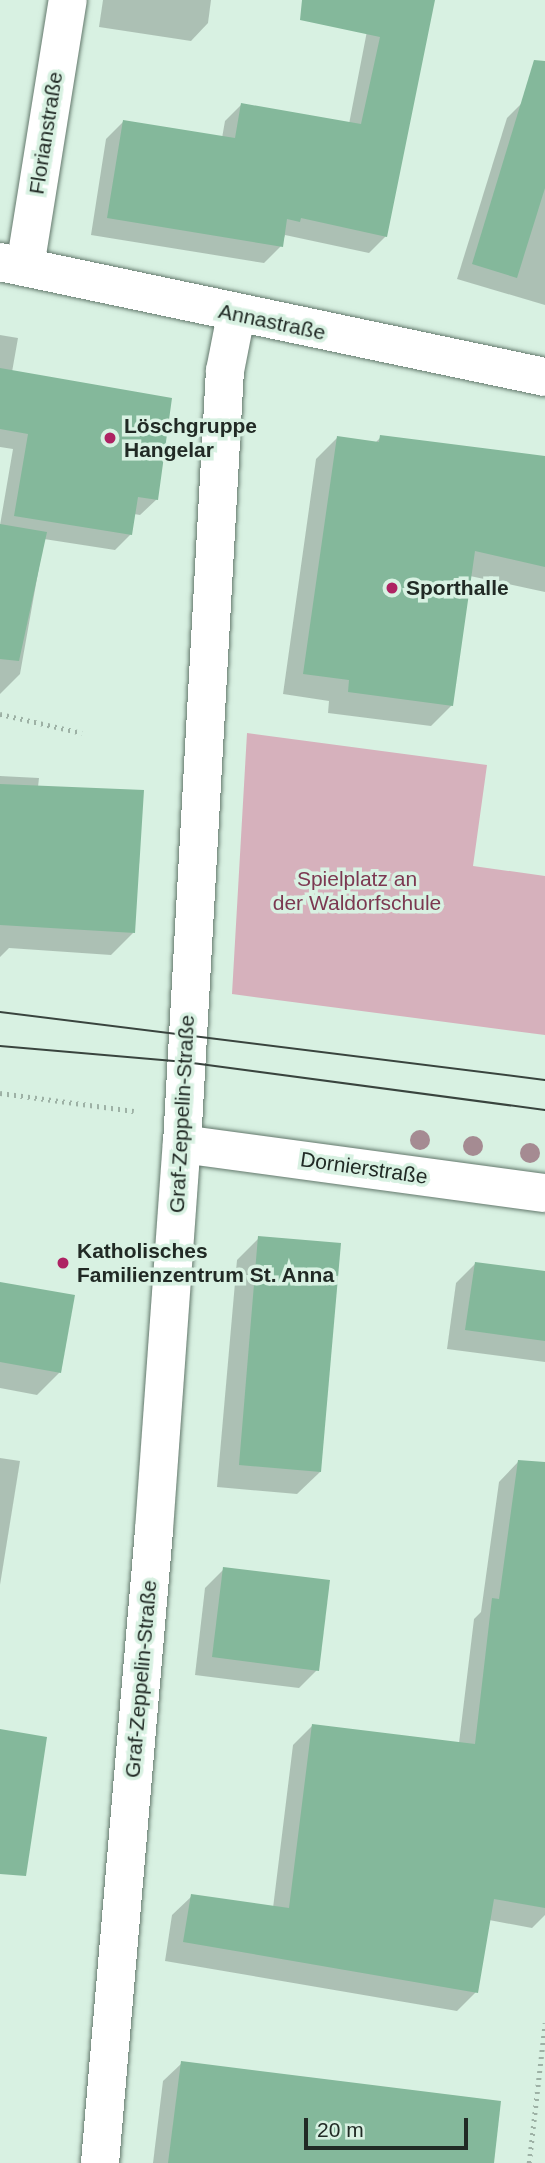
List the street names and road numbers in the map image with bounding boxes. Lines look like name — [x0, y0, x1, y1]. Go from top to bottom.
street label: Florianstraße — [24, 70, 68, 196]
street label: Annastraße — [216, 298, 328, 346]
street label: Graf-Zeppelin-Straße — [164, 1014, 200, 1214]
street label: Dornierstraße — [299, 1147, 429, 1189]
street label: Graf-Zeppelin-Straße — [120, 1579, 162, 1779]

